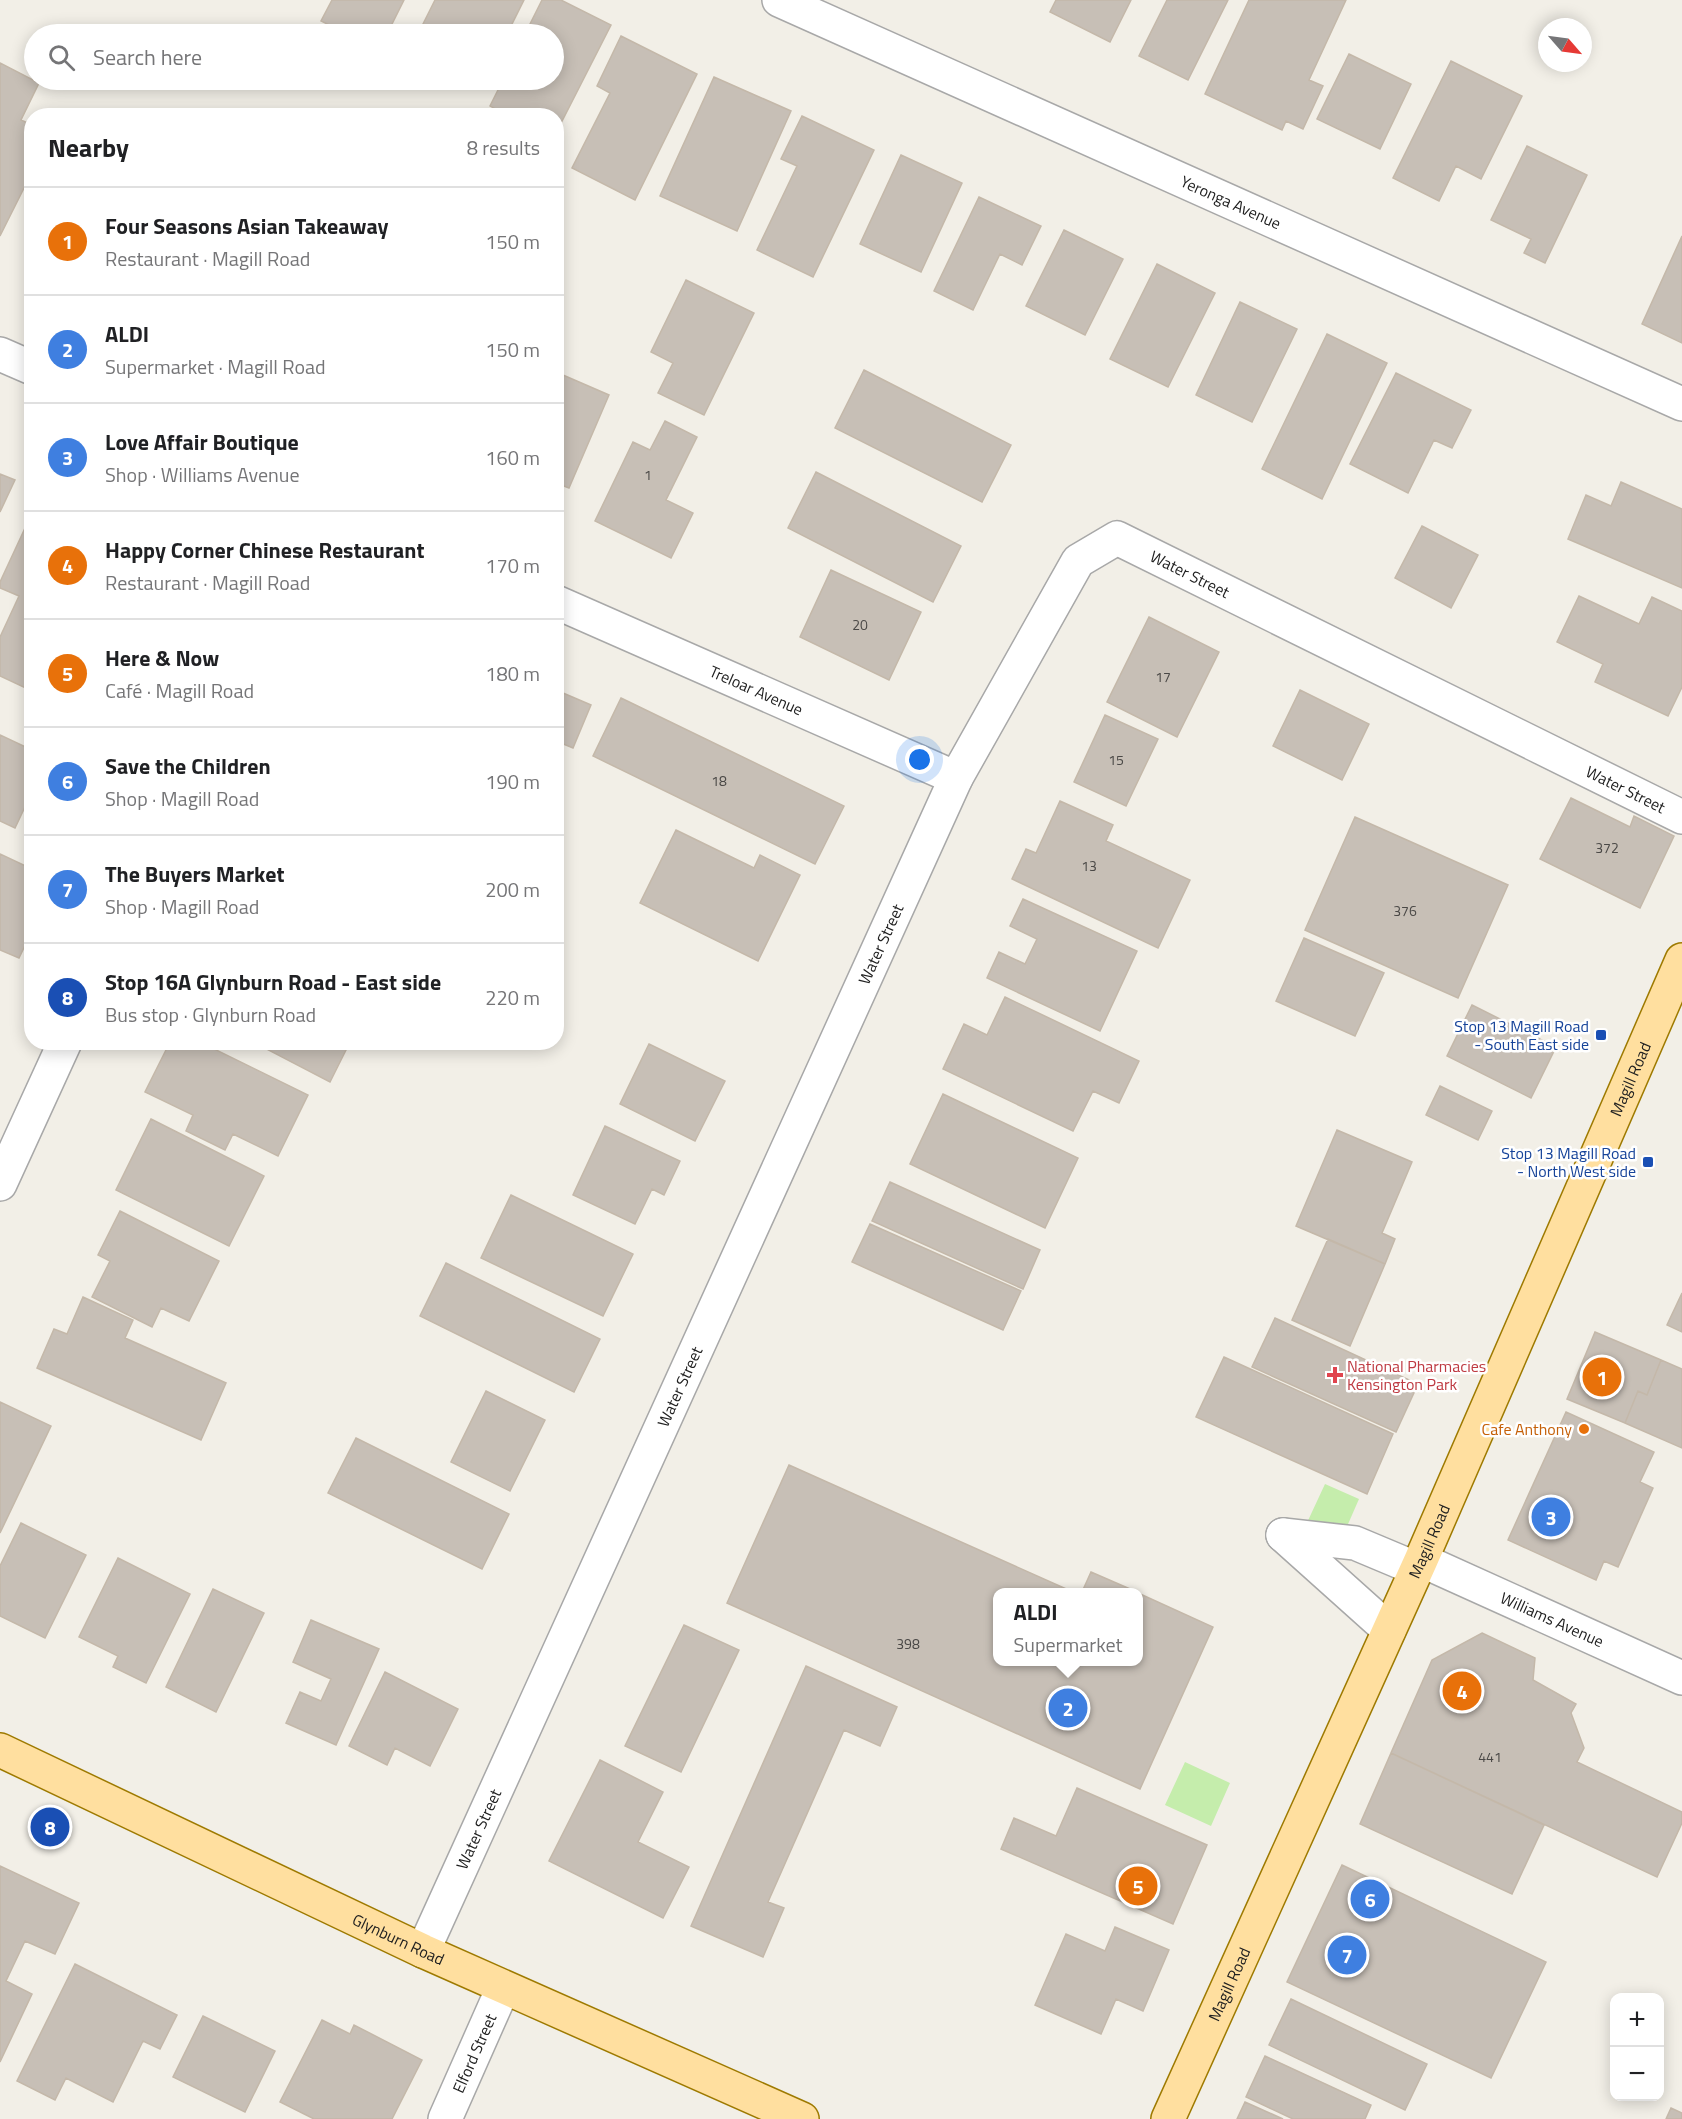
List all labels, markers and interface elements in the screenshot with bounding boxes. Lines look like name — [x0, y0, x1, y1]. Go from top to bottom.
north arrow — [1538, 18, 1592, 72]
search box — [24, 24, 564, 90]
text: Search here — [93, 40, 202, 74]
icon: search — [45, 41, 78, 74]
text: Nearby — [48, 128, 129, 167]
text: 8 results — [467, 132, 540, 163]
street label: Yeronga Avenue — [1177, 169, 1285, 235]
text: Four Seasons Asian Takeaway — [105, 209, 388, 243]
text: 1 — [62, 226, 73, 257]
text: 150 m — [485, 226, 540, 257]
text: Restaurant · Magill Road — [105, 243, 310, 274]
text: ALDI — [105, 317, 149, 351]
text: 2 — [62, 334, 73, 365]
text: 150 m — [485, 334, 540, 365]
text: Supermarket · Magill Road — [105, 351, 326, 382]
text: Love Affair Boutique — [105, 425, 299, 459]
text: 3 — [62, 442, 73, 473]
text: 160 m — [485, 442, 540, 473]
text: Shop · Williams Avenue — [105, 459, 300, 490]
house number: 1 — [644, 464, 652, 485]
text: Happy Corner Chinese Restaurant — [105, 533, 425, 567]
street label: Water Street — [1146, 544, 1234, 604]
text: 4 — [62, 550, 73, 581]
text: 170 m — [485, 550, 540, 581]
text: Restaurant · Magill Road — [105, 567, 310, 598]
house number: 20 — [852, 614, 868, 635]
text: Here & Now — [105, 641, 219, 675]
text: 5 — [62, 658, 73, 689]
text: 180 m — [485, 658, 540, 689]
street label: Treloar Avenue — [706, 659, 807, 721]
house number: 17 — [1155, 666, 1171, 687]
text: Café · Magill Road — [105, 675, 254, 706]
your location — [905, 745, 934, 774]
text: Save the Children — [105, 749, 271, 783]
house number: 15 — [1108, 749, 1124, 770]
street label: Water Street — [1582, 759, 1670, 819]
text: 6 — [62, 766, 73, 797]
text: 190 m — [485, 766, 540, 797]
house number: 18 — [711, 770, 727, 791]
text: Shop · Magill Road — [105, 783, 259, 814]
house number: 372 — [1595, 837, 1619, 858]
house number: 13 — [1081, 855, 1097, 876]
text: The Buyers Market — [105, 857, 284, 891]
text: 7 — [62, 874, 73, 905]
text: 200 m — [485, 874, 540, 905]
text: Shop · Magill Road — [105, 891, 259, 922]
street label: Water Street — [852, 900, 909, 988]
house number: 376 — [1393, 900, 1417, 921]
text: Stop 16A Glynburn Road - East side — [105, 965, 441, 999]
text: 8 — [62, 982, 73, 1013]
text: 220 m — [485, 982, 540, 1013]
text: Bus stop · Glynburn Road — [105, 999, 316, 1030]
place label: Stop 13 Magill Road - South East side — [1454, 1014, 1589, 1056]
marker: Stop 13 Magill Road - South East side — [1594, 1028, 1608, 1042]
street label: Magill Road — [1603, 1038, 1657, 1120]
place label: Stop 13 Magill Road - North West side — [1501, 1141, 1636, 1183]
marker: Stop 13 Magill Road - North West side — [1641, 1155, 1655, 1169]
street label: Water Street — [651, 1342, 708, 1431]
place label: National Pharmacies Kensington Park — [1347, 1354, 1486, 1396]
pin: 1 — [1582, 1354, 1622, 1400]
marker: National Pharmacies Kensington Park — [1328, 1368, 1342, 1382]
place label: Cafe Anthony — [1482, 1417, 1572, 1441]
marker: Cafe Anthony — [1577, 1422, 1591, 1436]
pin: 3 — [1532, 1494, 1570, 1540]
street label: Magill Road — [1402, 1500, 1456, 1582]
street label: Williams Avenue — [1497, 1585, 1608, 1653]
popup — [993, 1588, 1143, 1666]
text: ALDI — [1013, 1595, 1057, 1629]
text: Supermarket — [1013, 1629, 1123, 1660]
house number: 398 — [896, 1633, 920, 1654]
pin: 4 — [1442, 1668, 1482, 1714]
pin: 2 — [1048, 1686, 1088, 1730]
house number: 441 — [1478, 1746, 1502, 1767]
street label: Water Street — [450, 1785, 507, 1873]
pin: 8 — [31, 1804, 70, 1850]
pin: 5 — [1118, 1864, 1158, 1908]
pin: 6 — [1350, 1876, 1390, 1922]
street label: Glynburn Road — [348, 1907, 448, 1971]
pin: 7 — [1328, 1932, 1366, 1978]
street label: Magill Road — [1202, 1943, 1256, 2025]
map controls — [1610, 1993, 1664, 2101]
button: + — [1610, 1993, 1664, 2047]
street label: Elford Street — [446, 2009, 502, 2097]
button: − — [1610, 2047, 1664, 2101]

